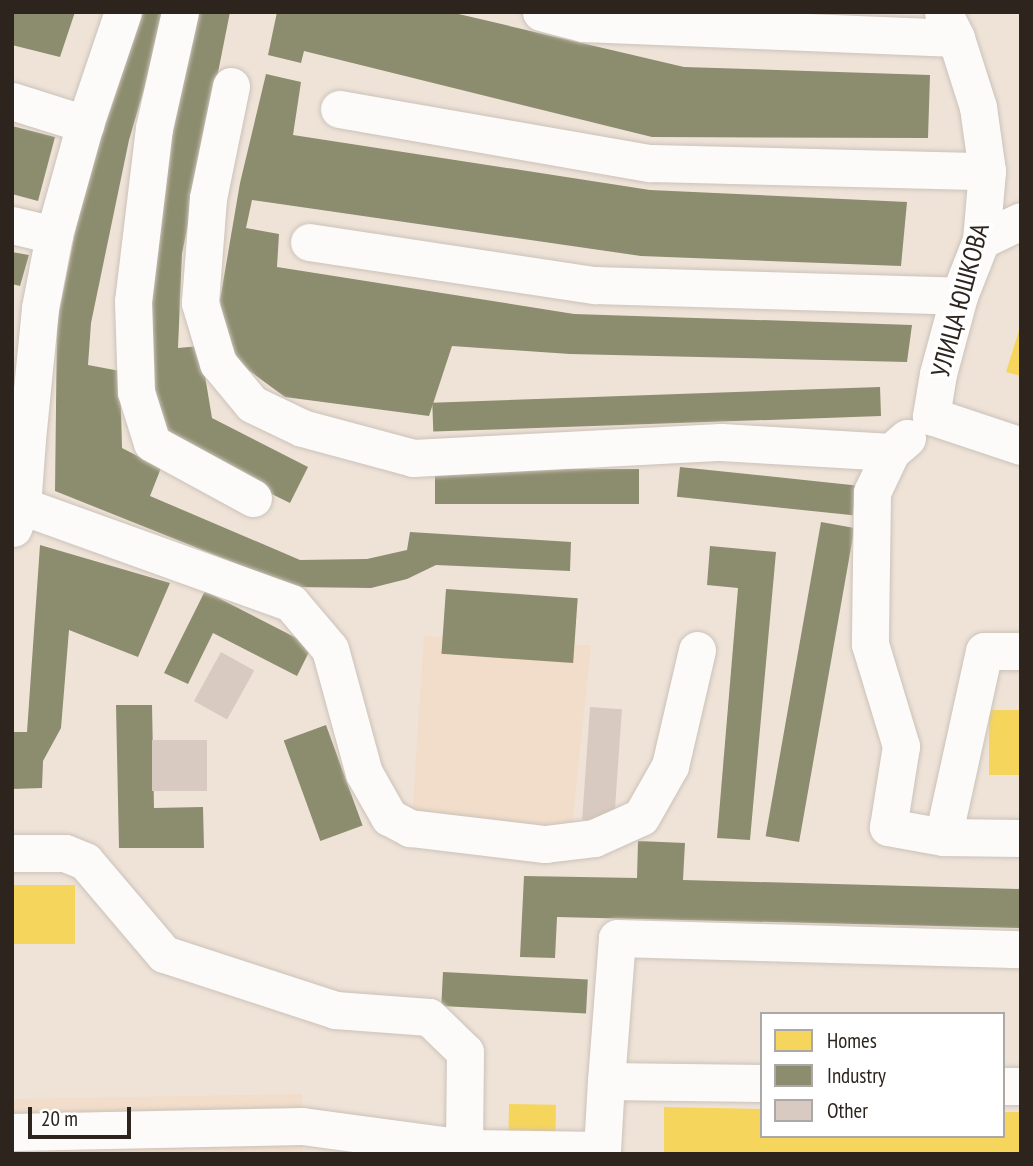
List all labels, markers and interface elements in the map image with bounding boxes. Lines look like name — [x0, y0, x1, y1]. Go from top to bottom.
street label: УЛИЦА ЮШКОВА — [924, 219, 996, 381]
legend — [760, 1012, 1005, 1138]
text: Homes — [827, 1027, 877, 1054]
text: Industry — [827, 1062, 886, 1089]
scale bar — [32, 1092, 135, 1136]
text: Other — [827, 1097, 868, 1124]
text: 20 m — [41, 1105, 78, 1132]

